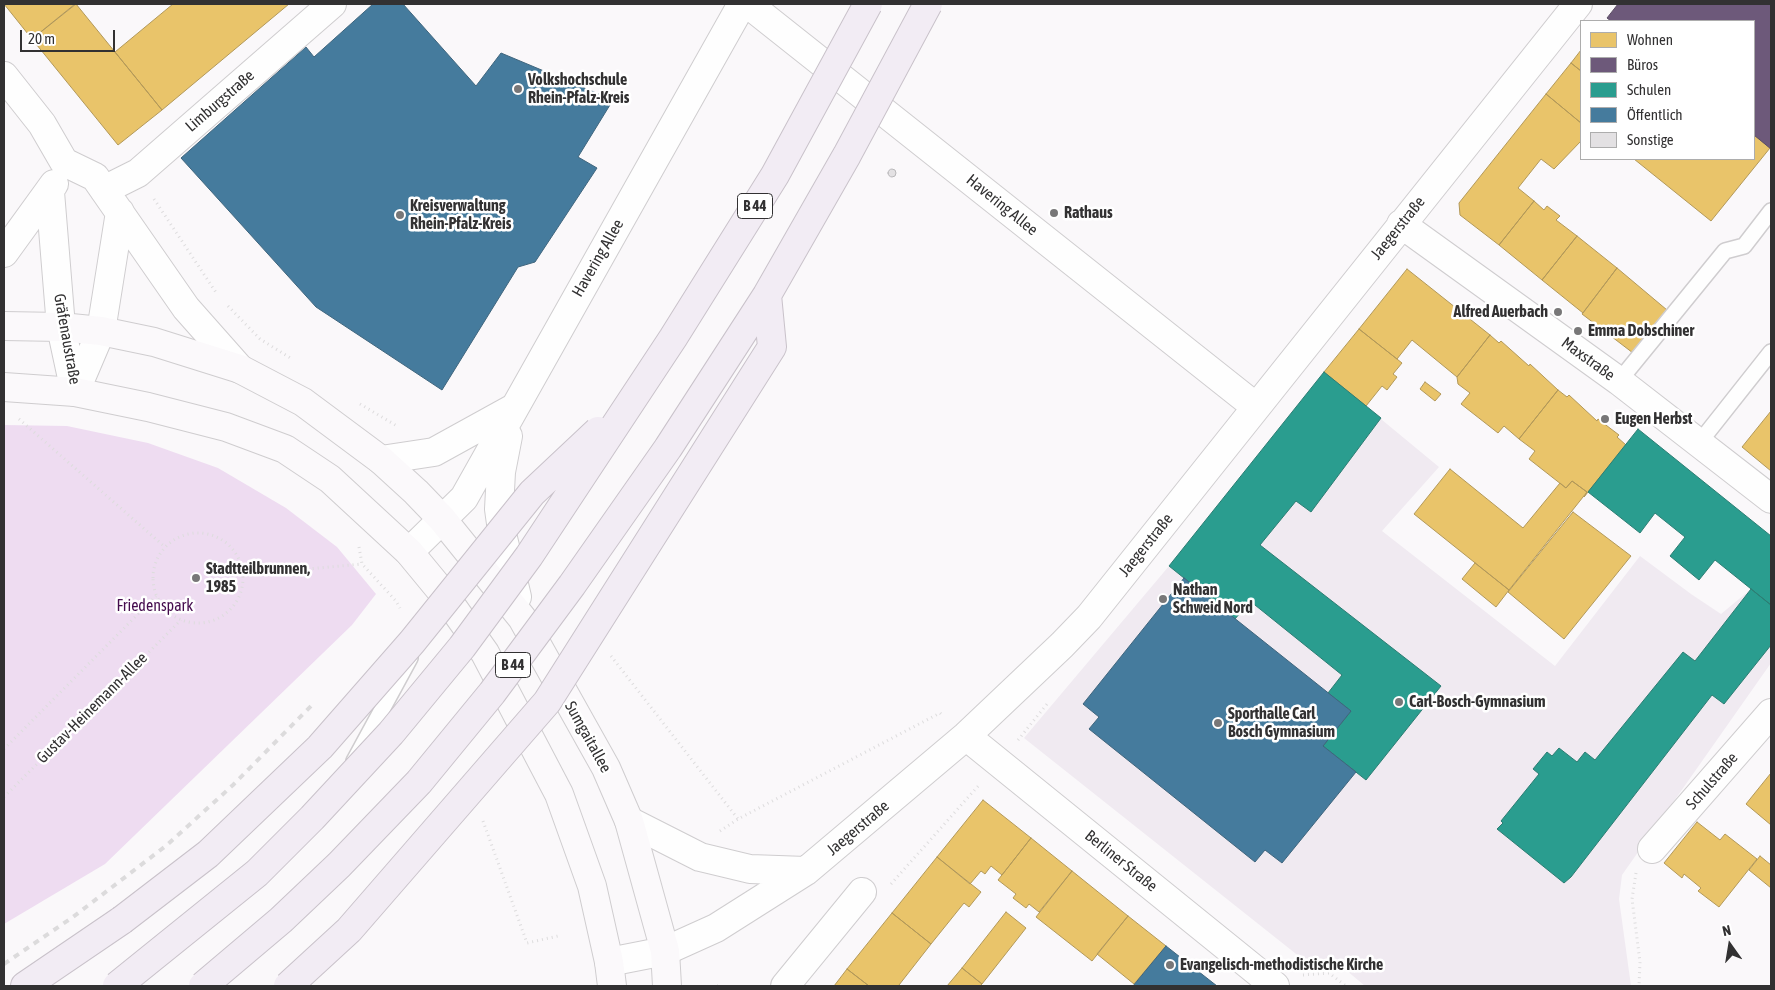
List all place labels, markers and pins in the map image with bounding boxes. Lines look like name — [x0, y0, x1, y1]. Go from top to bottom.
place label: Volkshochschule Rhein-Pfalz-Kreis — [528, 70, 629, 108]
marker: Volkshochschule Rhein-Pfalz-Kreis — [512, 83, 524, 95]
place label: Kreisverwaltung Rhein-Pfalz-Kreis — [410, 196, 511, 234]
place label: Rathaus — [1064, 203, 1113, 223]
marker: Rathaus — [1048, 207, 1060, 219]
marker: Kreisverwaltung Rhein-Pfalz-Kreis — [394, 209, 406, 221]
place label: Alfred Auerbach — [1454, 302, 1548, 322]
marker: Alfred Auerbach — [1552, 306, 1564, 318]
place label: Emma Dobschiner — [1588, 321, 1694, 341]
marker: Emma Dobschiner — [1572, 325, 1584, 337]
place label: Eugen Herbst — [1615, 409, 1692, 429]
marker: Eugen Herbst — [1599, 413, 1611, 425]
place label: Stadtteilbrunnen, 1985 — [206, 559, 310, 597]
marker: Stadtteilbrunnen, 1985 — [190, 572, 202, 584]
place label: Nathan Schweid Nord — [1173, 580, 1253, 618]
marker: Nathan Schweid Nord — [1157, 593, 1169, 605]
place label: Carl-Bosch-Gymnasium — [1409, 692, 1545, 712]
marker: Carl-Bosch-Gymnasium — [1393, 696, 1405, 708]
place label: Sporthalle Carl Bosch Gymnasium — [1228, 704, 1335, 742]
marker: Sporthalle Carl Bosch Gymnasium — [1212, 717, 1224, 729]
place label: Evangelisch-methodistische Kirche — [1180, 955, 1383, 975]
marker: Evangelisch-methodistische Kirche — [1164, 959, 1176, 971]

